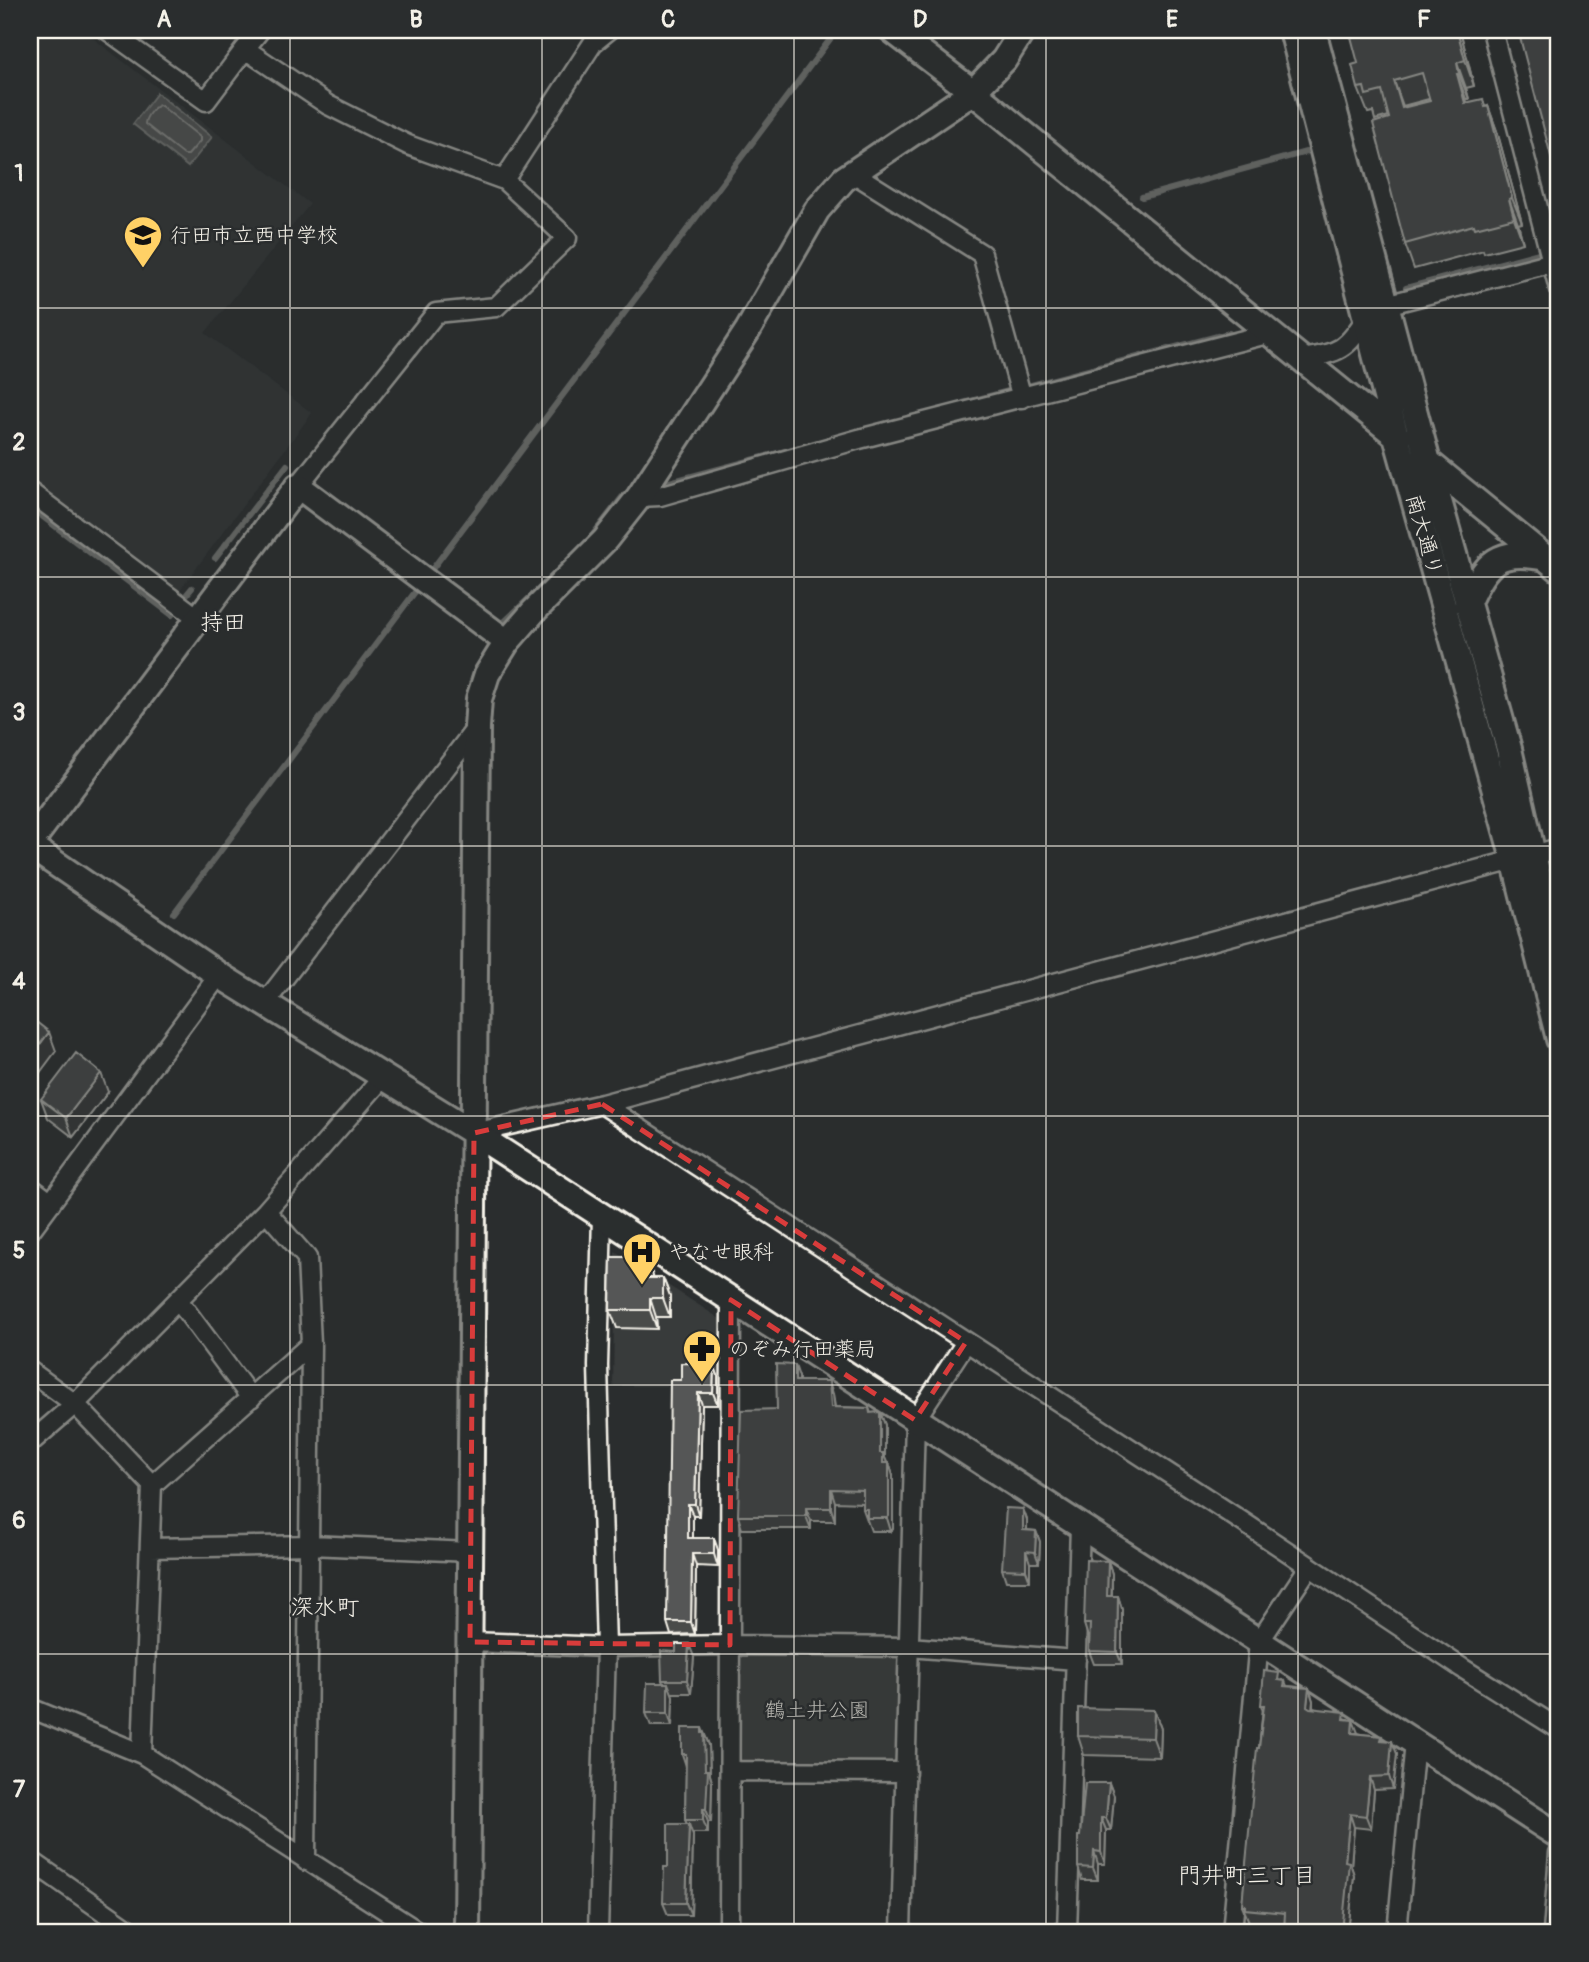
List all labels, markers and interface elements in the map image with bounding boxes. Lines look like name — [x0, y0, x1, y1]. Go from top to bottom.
text: A — [157, 5, 172, 34]
text: B — [409, 5, 423, 34]
text: C — [661, 5, 675, 34]
text: D — [913, 5, 927, 34]
text: E — [1166, 5, 1178, 34]
text: F — [1417, 5, 1431, 34]
text: 1 — [15, 159, 24, 188]
school or university icon: 行田市立西中学校 — [122, 214, 164, 269]
place label: 行田市立西中学校 — [170, 222, 338, 249]
text: 2 — [13, 428, 26, 457]
street label: 南大通り — [1399, 491, 1449, 579]
district label: 持田 — [200, 608, 246, 637]
text: 3 — [13, 698, 25, 727]
text: 4 — [12, 967, 26, 996]
hospital icon: やなせ眼科 — [621, 1231, 663, 1286]
text: 5 — [13, 1236, 25, 1265]
place label: やなせ眼科 — [669, 1239, 774, 1266]
pharmacy icon: のぞみ行田薬局 — [681, 1328, 723, 1383]
place label: のぞみ行田薬局 — [729, 1336, 876, 1363]
text: 6 — [12, 1506, 26, 1535]
district label: 深水町 — [291, 1593, 360, 1622]
park label: 鶴土井公園 — [765, 1697, 870, 1724]
text: 7 — [13, 1775, 26, 1804]
district label: 門井町三丁目 — [1178, 1861, 1316, 1890]

